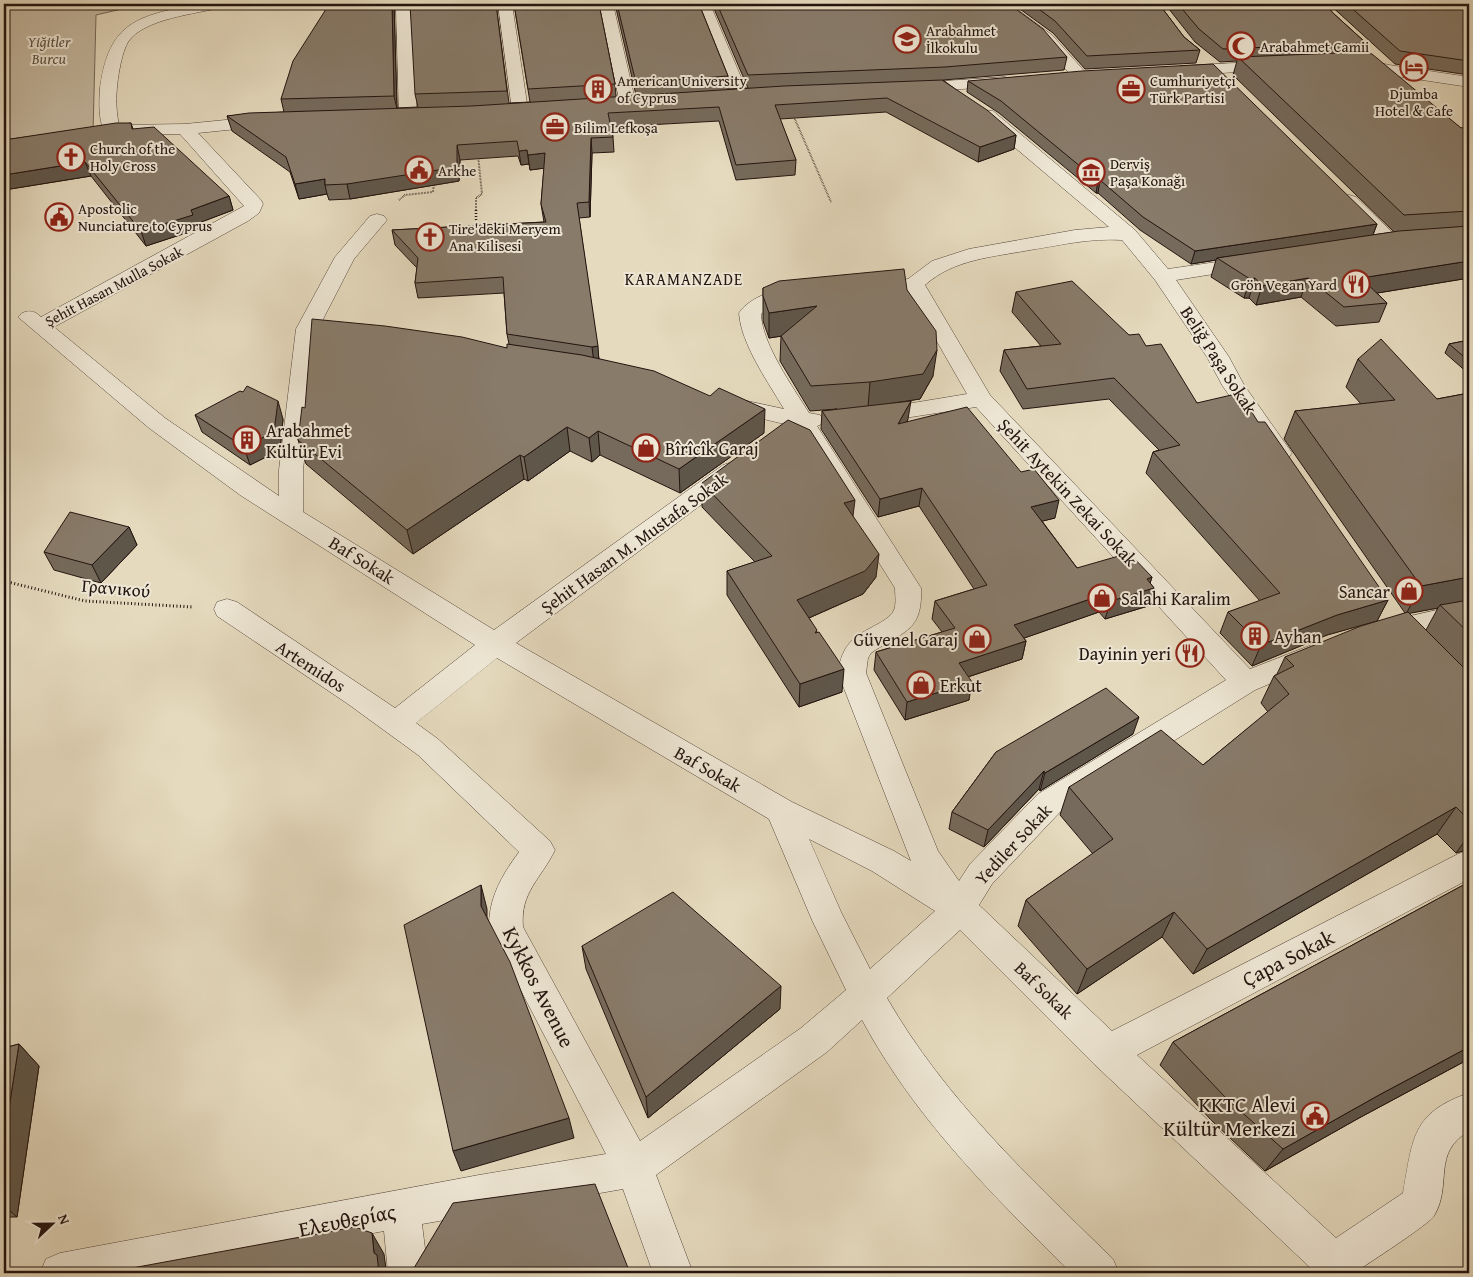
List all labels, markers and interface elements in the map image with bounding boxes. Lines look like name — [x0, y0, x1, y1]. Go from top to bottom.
place label: Arabahmet İlkokulu — [926, 20, 997, 58]
school or university icon: Arabahmet İlkokulu — [892, 24, 922, 54]
park label: Yiğitler Burcu — [27, 31, 71, 69]
mosque icon: Arabahmet Camii — [1226, 31, 1256, 61]
place label: Arabahmet Camii — [1260, 36, 1369, 57]
hotel icon: Djumba Hotel & Cafe — [1399, 52, 1429, 82]
place label: American University of Cyprus — [617, 70, 748, 108]
place label: Cumhuriyetçi Türk Partisi — [1150, 70, 1236, 108]
building icon: American University of Cyprus — [583, 74, 613, 104]
office icon: Cumhuriyetçi Türk Partisi — [1116, 74, 1146, 104]
place label: Djumba Hotel & Cafe — [1375, 83, 1453, 121]
office icon: Bilim Lefkoşa — [540, 112, 570, 142]
place label: Bilim Lefkoşa — [574, 117, 658, 138]
place label: Church of the Holy Cross — [90, 138, 175, 176]
church icon: Church of the Holy Cross — [56, 142, 86, 172]
place label: Derviş Paşa Konağı — [1110, 153, 1185, 191]
public building icon: Arkhe — [404, 155, 434, 185]
museum icon: Derviş Paşa Konağı — [1076, 157, 1106, 187]
place label: Arkhe — [438, 160, 476, 181]
place label: Apostolic Nunciature to Cyprus — [78, 198, 212, 236]
public building icon: Apostolic Nunciature to Cyprus — [44, 202, 74, 232]
place label: Tire'deki Meryem Ana Kilisesi — [449, 218, 561, 256]
church icon: Tire'deki Meryem Ana Kilisesi — [415, 222, 445, 252]
street label: Şehit Hasan Mulla Sokak — [41, 240, 187, 331]
district label: KARAMANZADE — [625, 267, 743, 291]
restaurant icon: Grön Vegan Yard — [1341, 269, 1371, 299]
place label: Grön Vegan Yard — [1231, 274, 1337, 295]
street label: Beliğ Paşa Sokak — [1174, 301, 1265, 420]
street label: Şehit Aytekin Zekai Sokak — [992, 412, 1145, 573]
place label: Arabahmet Kültür Evi — [266, 417, 351, 465]
building icon: Arabahmet Kültür Evi — [232, 425, 262, 455]
shop icon: Bîrîcîk Garaj — [631, 433, 661, 463]
place label: Bîrîcîk Garaj — [665, 435, 759, 462]
street label: Şehit Hasan M. Mustafa Sokak — [535, 465, 734, 620]
street label: Baf Sokak — [324, 529, 401, 591]
street label: Γρανικού — [81, 572, 151, 604]
shop icon: Sancar — [1394, 576, 1424, 606]
place label: Sancar — [1339, 578, 1391, 605]
shop icon: Salahi Karalim — [1087, 583, 1117, 613]
place label: Salahi Karalim — [1121, 585, 1231, 612]
building icon: Ayhan — [1240, 621, 1270, 651]
place label: Ayhan — [1274, 623, 1322, 650]
shop icon: Güvenel Garaj — [962, 624, 992, 654]
place label: Güvenel Garaj — [853, 626, 958, 653]
street label: Artemidos — [271, 633, 351, 699]
restaurant icon: Dayinin yeri — [1175, 638, 1205, 668]
place label: Dayinin yeri — [1079, 640, 1171, 667]
shop icon: Erkut — [906, 670, 936, 700]
place label: Erkut — [940, 672, 982, 699]
street label: Baf Sokak — [670, 739, 747, 799]
street label: Yediler Sokak — [968, 797, 1058, 891]
street label: Kykkos Avenue — [495, 921, 583, 1053]
street label: Çapa Sokak — [1237, 921, 1340, 994]
street label: Baf Sokak — [1008, 955, 1080, 1026]
place label: KKTC Alevi Kültür Merkezi — [1163, 1089, 1296, 1144]
public building icon: KKTC Alevi Kültür Merkezi — [1300, 1101, 1330, 1131]
street label: Ελευθερίας — [296, 1195, 398, 1245]
north arrow — [28, 1200, 78, 1250]
text: N — [53, 1211, 75, 1228]

